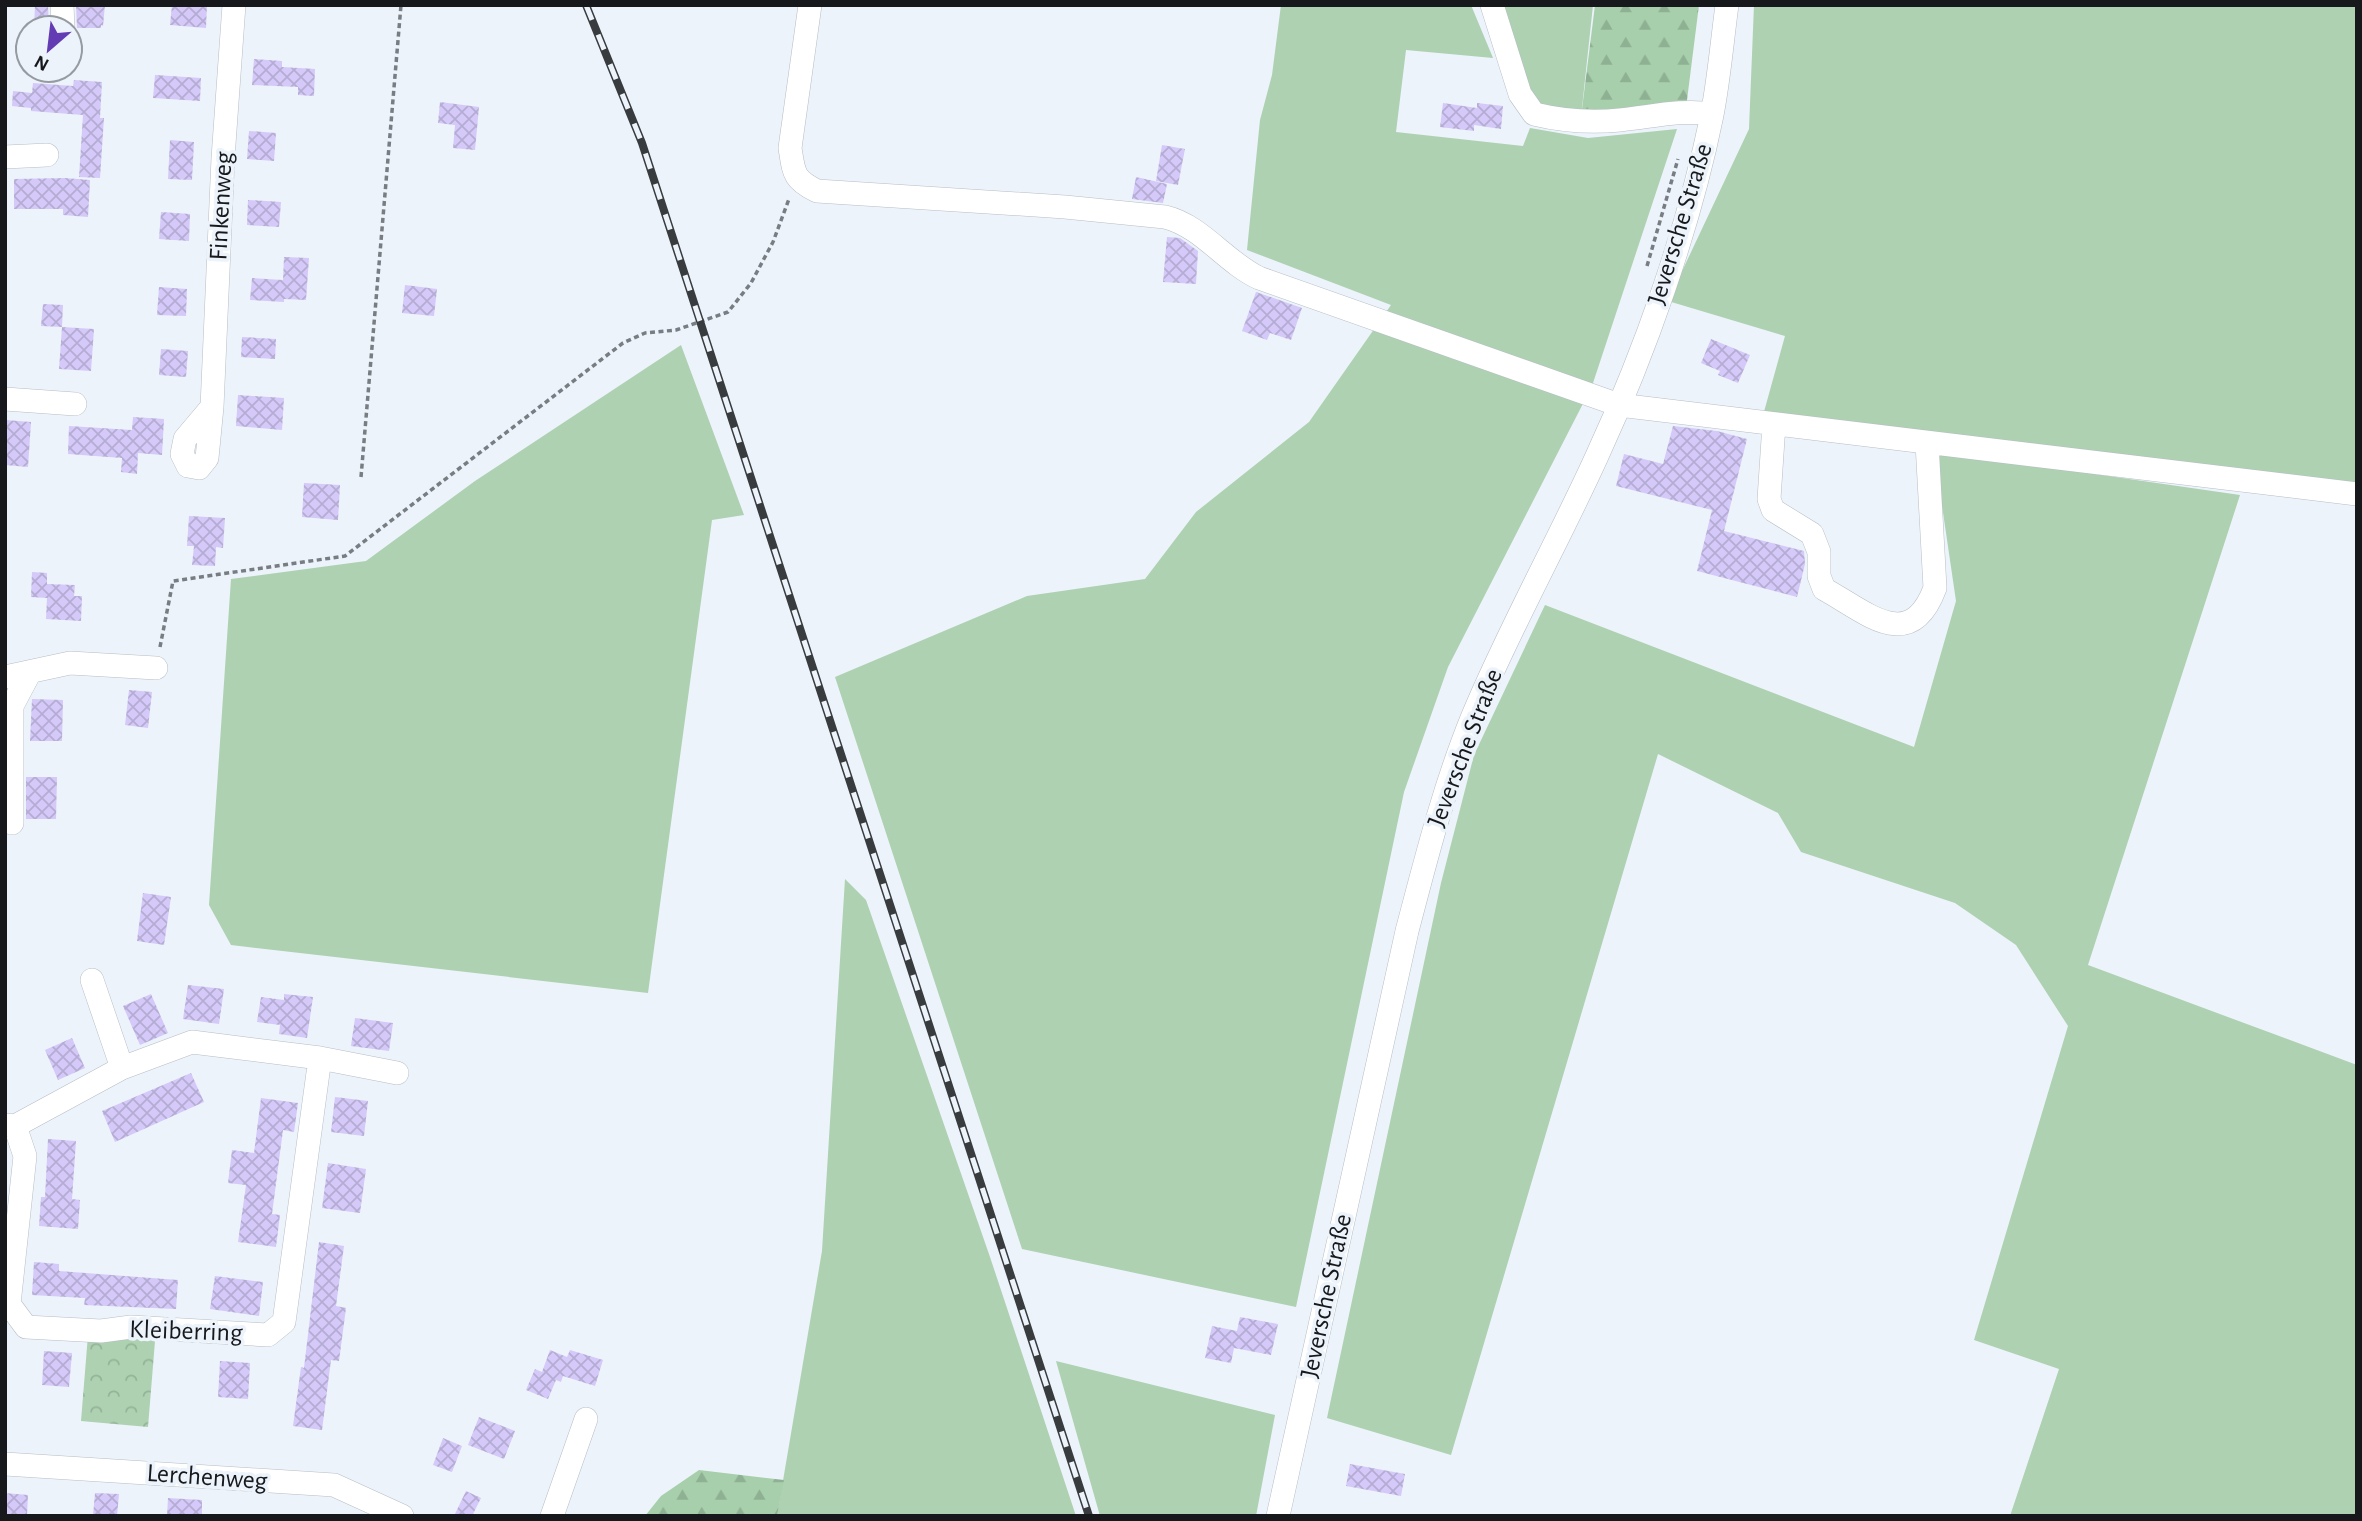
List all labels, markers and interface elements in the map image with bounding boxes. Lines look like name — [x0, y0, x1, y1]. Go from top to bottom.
north arrow — [14, 14, 84, 84]
text: N — [31, 51, 52, 74]
street label: Jeversche Straße — [1643, 140, 1717, 308]
street label: Finkenweg — [205, 151, 237, 261]
street label: Jeversche Straße — [1423, 665, 1507, 831]
street label: Jeversche Straße — [1296, 1212, 1356, 1380]
street label: Kleiberring — [129, 1316, 243, 1346]
street label: Lerchenweg — [146, 1460, 268, 1494]

